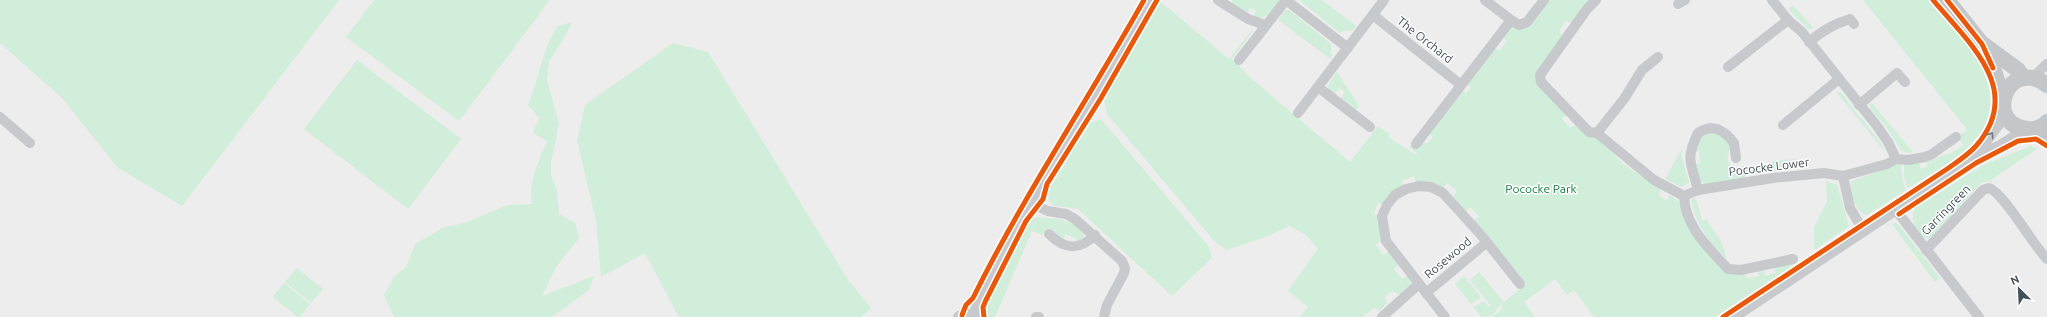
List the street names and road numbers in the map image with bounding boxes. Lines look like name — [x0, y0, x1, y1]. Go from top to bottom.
street label: The Orchard — [1395, 14, 1456, 65]
street label: Pococke Lower — [1728, 155, 1810, 178]
street label: Garringreen — [1919, 182, 1973, 237]
street label: Rosewood — [1422, 234, 1474, 281]

